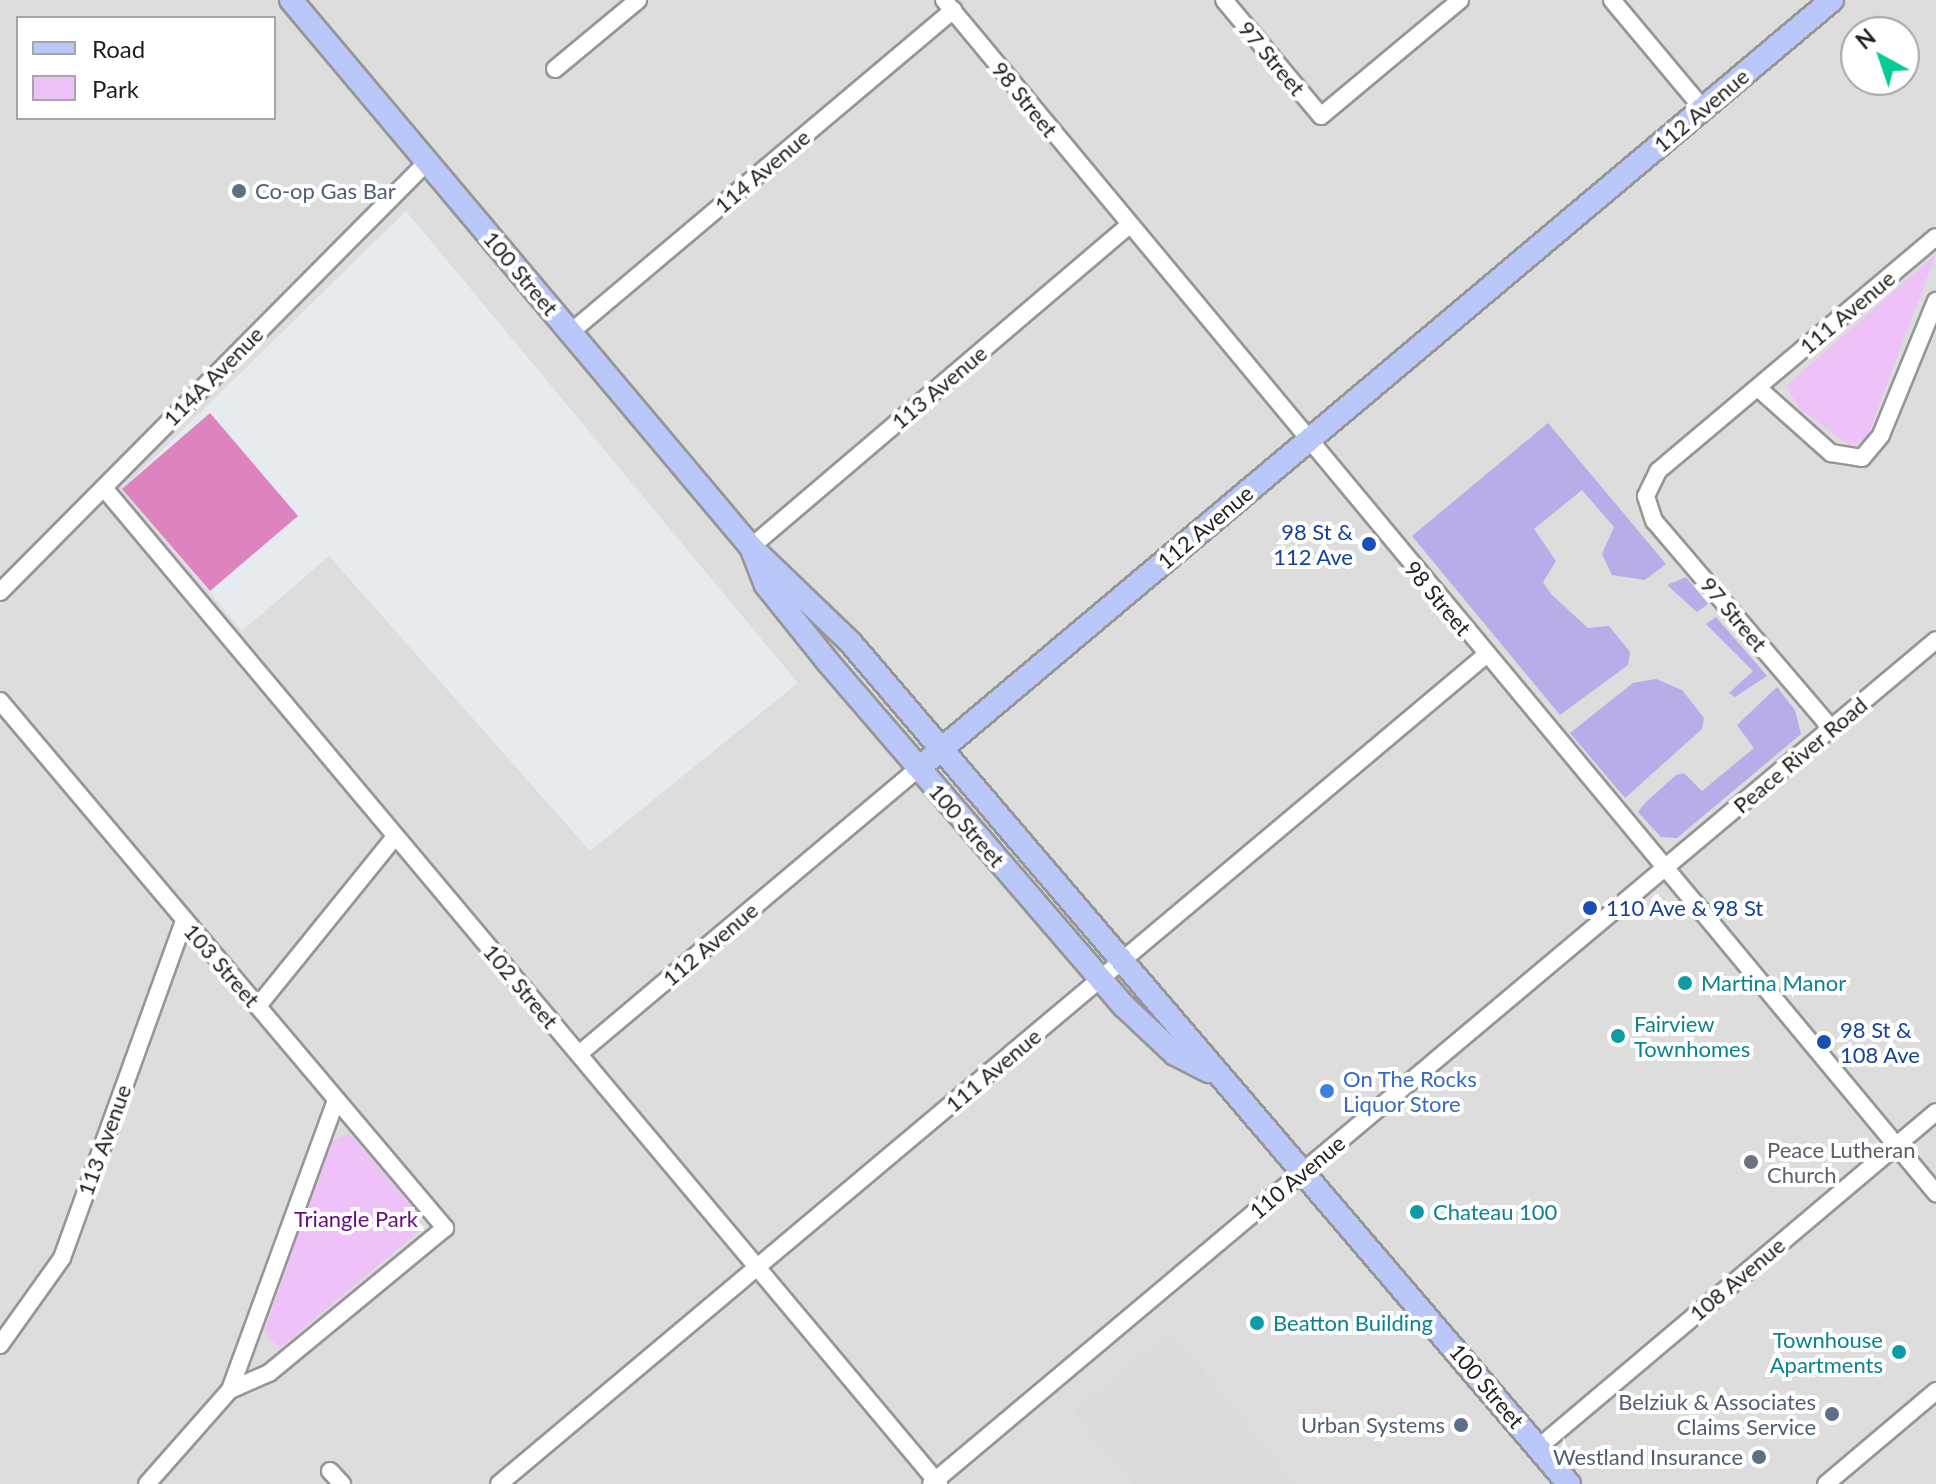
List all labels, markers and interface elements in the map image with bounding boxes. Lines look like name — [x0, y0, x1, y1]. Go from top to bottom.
street label: 97 Street — [1233, 15, 1311, 101]
legend — [16, 16, 276, 120]
north arrow — [1840, 16, 1920, 96]
text: N — [1850, 23, 1881, 55]
text: Road — [92, 34, 145, 63]
street label: 98 Street — [987, 56, 1063, 142]
street label: 112 Avenue — [1648, 62, 1754, 158]
text: Park — [92, 74, 139, 103]
street label: 114 Avenue — [709, 123, 815, 219]
place label: Co-op Gas Bar — [255, 178, 396, 204]
marker: Co-op Gas Bar — [230, 182, 248, 200]
street label: 100 Street — [478, 226, 564, 320]
street label: 111 Avenue — [1794, 264, 1900, 360]
street label: 114A Avenue — [157, 320, 269, 432]
street label: 113 Avenue — [886, 339, 992, 435]
street label: 112 Avenue — [1152, 479, 1258, 575]
place label: 98 St & 112 Ave — [1272, 518, 1353, 570]
marker: 98 St & 112 Ave — [1360, 535, 1378, 553]
street label: 98 Street — [1399, 555, 1477, 641]
street label: 97 Street — [1695, 571, 1773, 657]
street label: Peace River Road — [1728, 691, 1872, 819]
street label: 100 Street — [924, 778, 1010, 872]
place label: 110 Ave & 98 St — [1606, 895, 1764, 921]
street label: 112 Avenue — [657, 896, 763, 992]
marker: 110 Ave & 98 St — [1581, 899, 1599, 917]
street label: 103 Street — [179, 918, 265, 1012]
street label: 102 Street — [478, 939, 564, 1033]
place label: Martina Manor — [1701, 970, 1846, 996]
marker: Martina Manor — [1676, 974, 1694, 992]
place label: Fairview Townhomes — [1634, 1010, 1750, 1062]
place label: 98 St & 108 Ave — [1840, 1016, 1921, 1068]
street label: 111 Avenue — [940, 1022, 1046, 1118]
marker: Fairview Townhomes — [1609, 1027, 1627, 1045]
marker: 98 St & 108 Ave — [1815, 1033, 1833, 1051]
place label: On The Rocks Liquor Store — [1343, 1065, 1477, 1116]
street label: 113 Avenue — [72, 1081, 136, 1199]
marker: On The Rocks Liquor Store — [1318, 1082, 1336, 1100]
street label: 110 Avenue — [1244, 1129, 1350, 1225]
place label: Peace Lutheran Church — [1767, 1136, 1915, 1188]
marker: Peace Lutheran Church — [1742, 1153, 1760, 1171]
place label: Chateau 100 — [1433, 1199, 1557, 1225]
marker: Chateau 100 — [1408, 1203, 1426, 1221]
park label: Triangle Park — [294, 1206, 418, 1232]
street label: 108 Avenue — [1684, 1231, 1790, 1327]
place label: Beatton Building — [1273, 1310, 1433, 1336]
marker: Beatton Building — [1248, 1314, 1266, 1332]
place label: Townhouse Apartments — [1770, 1326, 1883, 1378]
street label: 100 Street — [1444, 1339, 1530, 1433]
marker: Townhouse Apartments — [1890, 1343, 1908, 1361]
place label: Belziuk & Associates Claims Service — [1618, 1388, 1816, 1440]
marker: Belziuk & Associates Claims Service — [1823, 1405, 1841, 1423]
place label: Urban Systems — [1301, 1412, 1445, 1438]
marker: Urban Systems — [1452, 1416, 1470, 1434]
place label: Westland Insurance — [1553, 1444, 1743, 1470]
marker: Westland Insurance — [1750, 1448, 1768, 1466]

